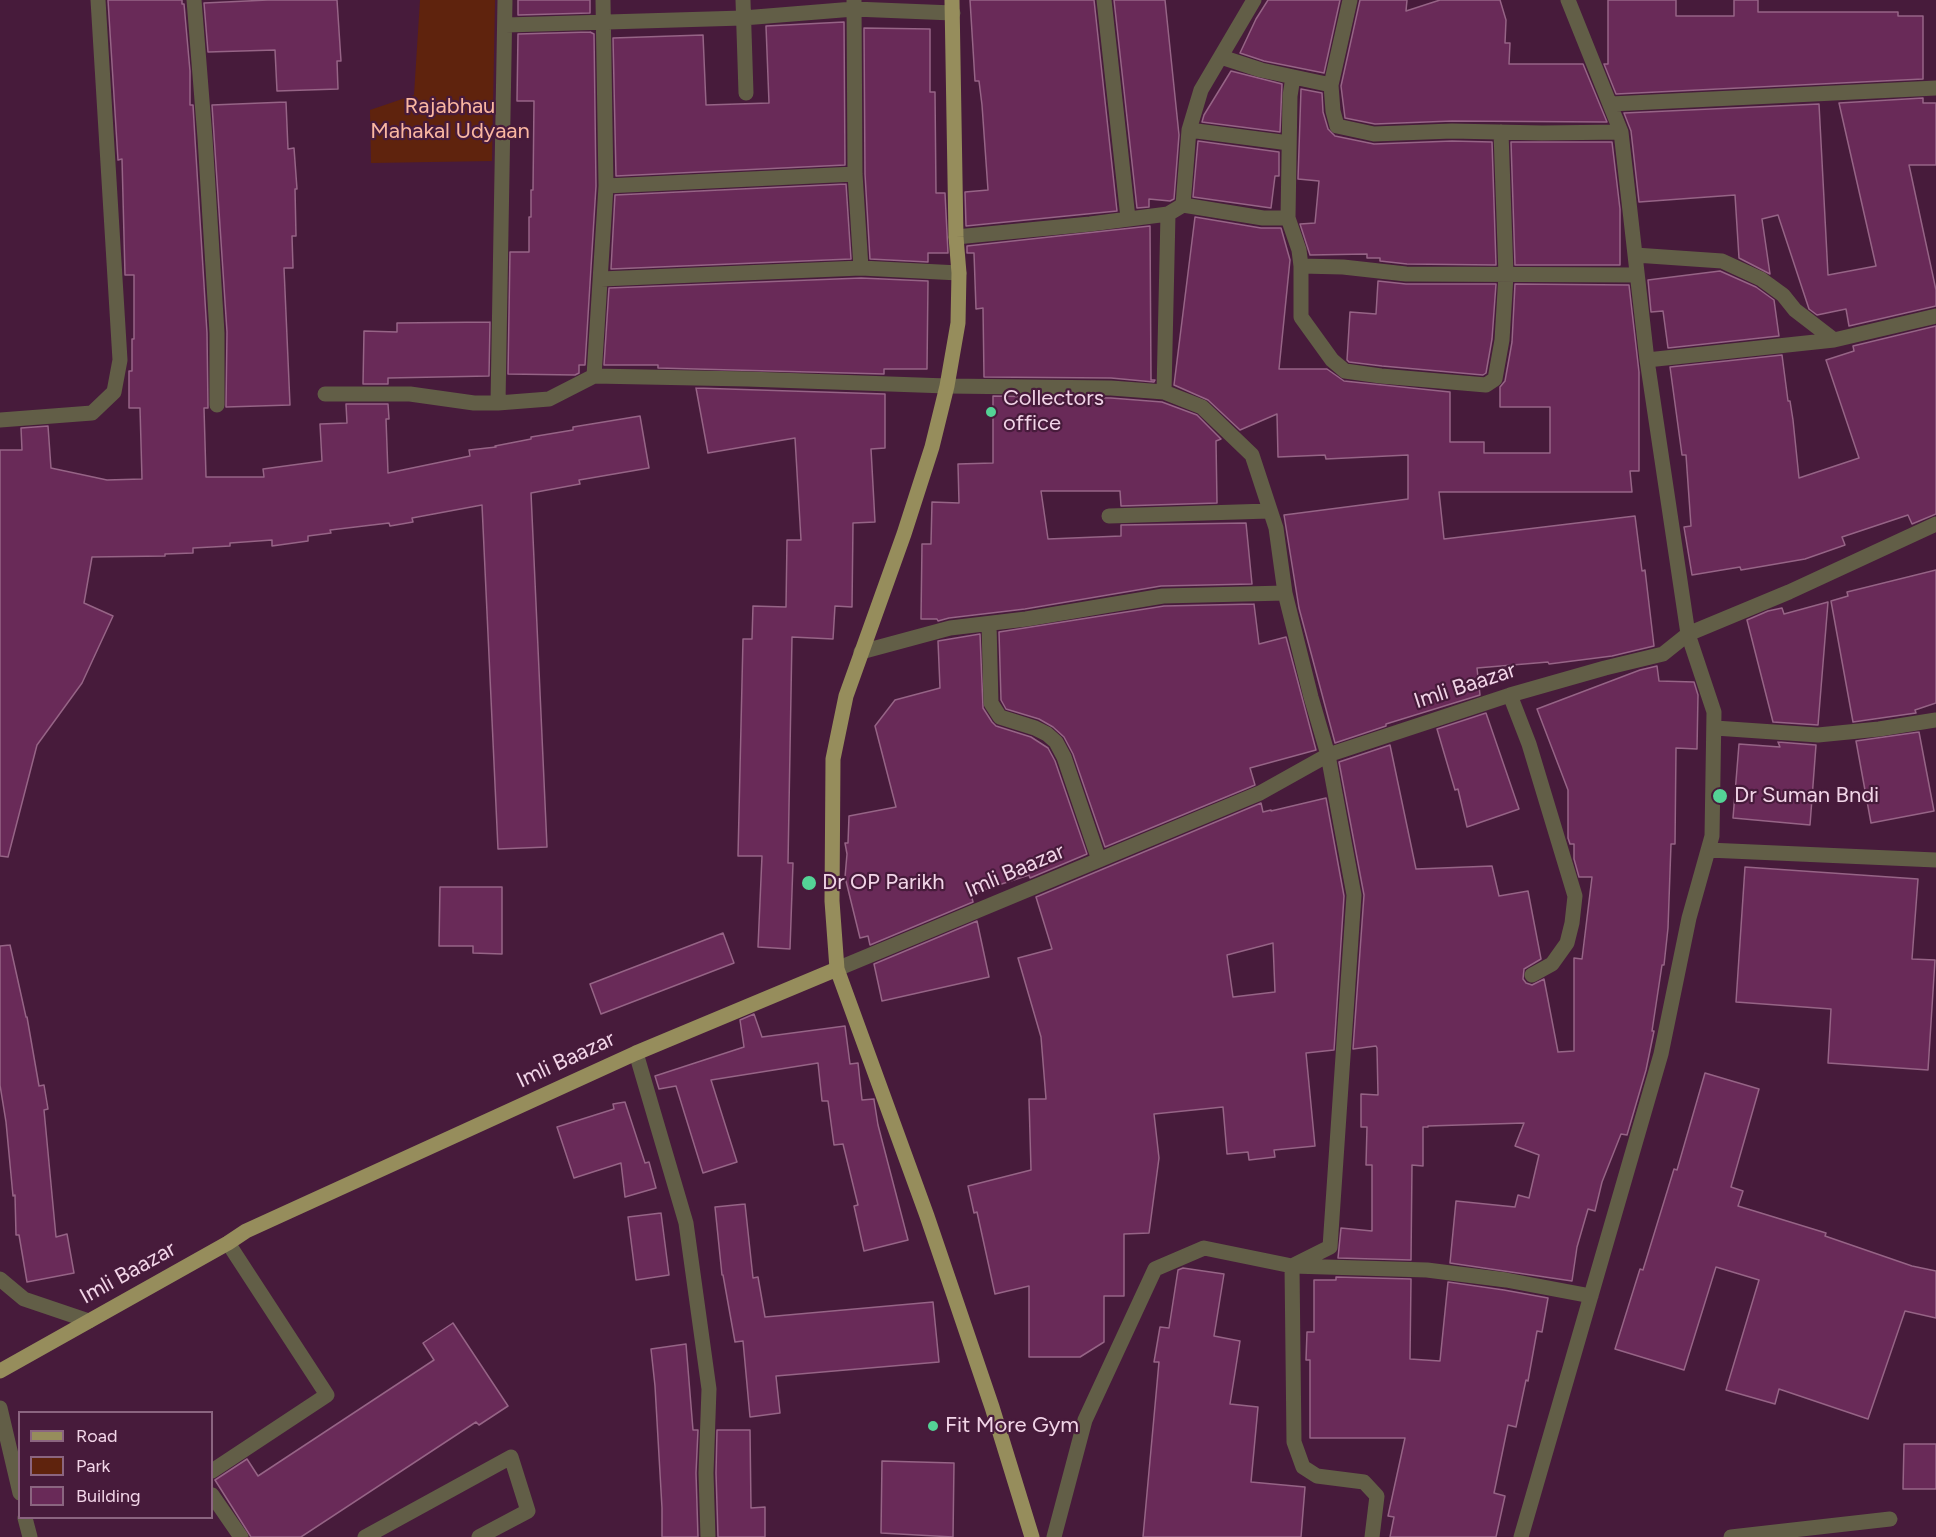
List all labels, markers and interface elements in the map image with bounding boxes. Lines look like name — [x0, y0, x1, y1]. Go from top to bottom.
park label: Rajabhau Mahakal Udyaan — [370, 94, 530, 146]
place label: Collectors office — [1003, 386, 1104, 438]
marker: Collectors office — [984, 405, 998, 419]
street label: Imli Baazar — [1411, 657, 1519, 715]
place label: Dr Suman Bndi — [1734, 783, 1879, 809]
marker: Dr Suman Bndi — [1711, 787, 1729, 805]
street label: Imli Baazar — [961, 838, 1069, 904]
place label: Dr OP Parikh — [822, 870, 944, 896]
marker: Dr OP Parikh — [800, 874, 818, 892]
street label: Imli Baazar — [513, 1026, 619, 1094]
street label: Imli Baazar — [76, 1236, 180, 1310]
legend — [18, 1411, 213, 1519]
place label: Fit More Gym — [945, 1413, 1079, 1439]
marker: Fit More Gym — [926, 1419, 940, 1433]
text: Road — [76, 1425, 117, 1447]
text: Park — [76, 1455, 110, 1477]
text: Building — [76, 1485, 141, 1507]

